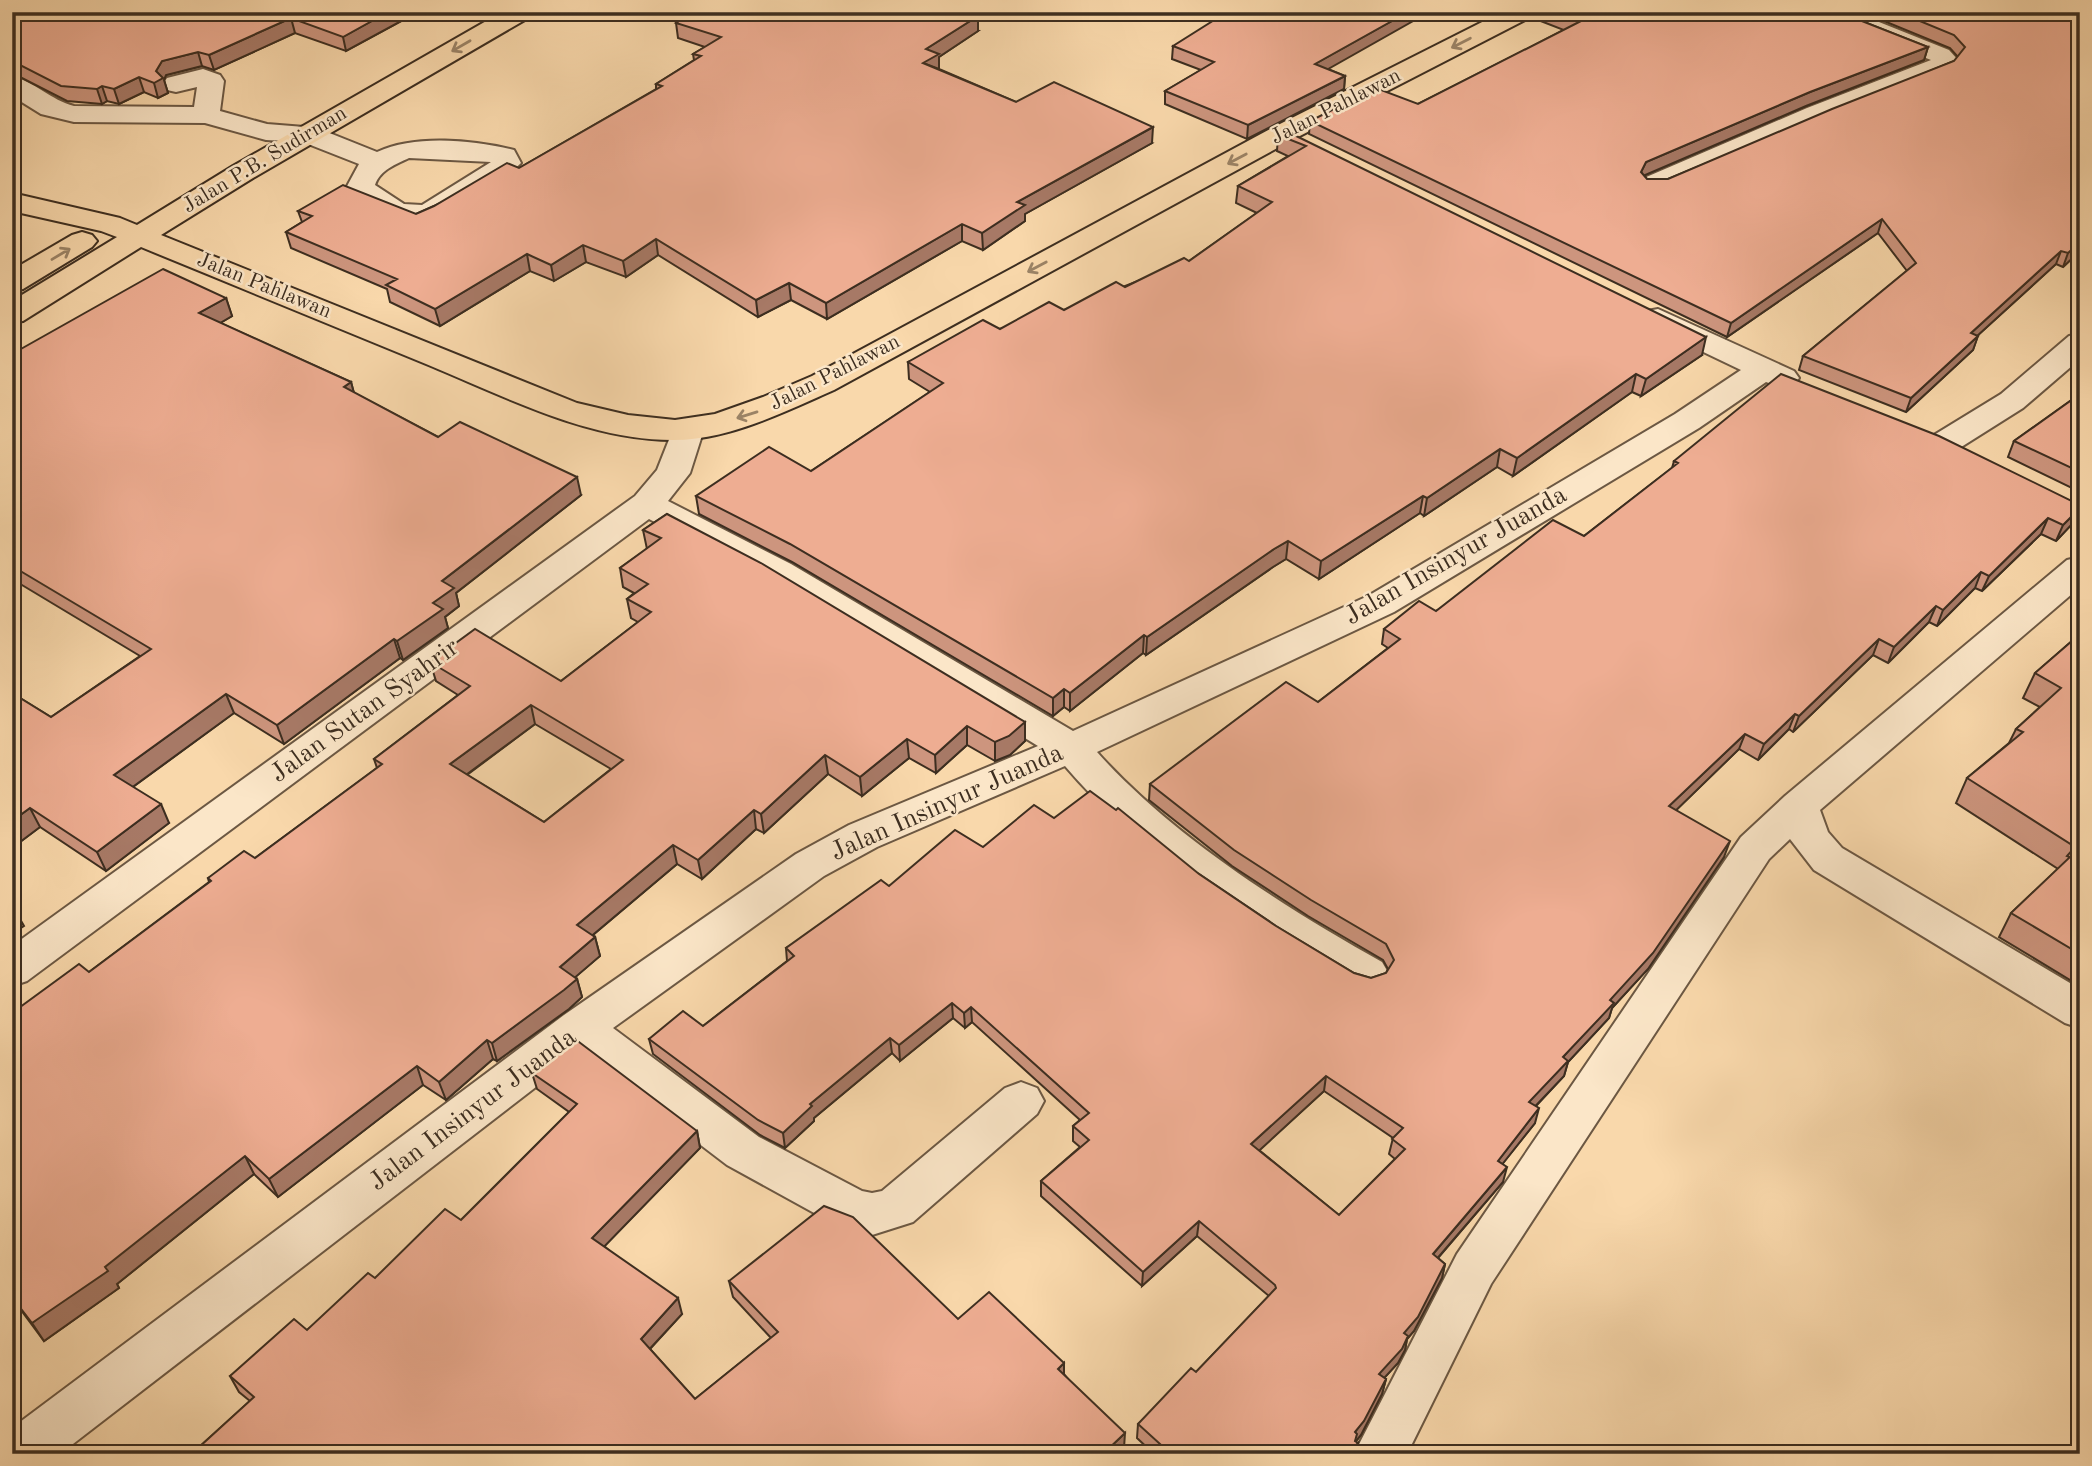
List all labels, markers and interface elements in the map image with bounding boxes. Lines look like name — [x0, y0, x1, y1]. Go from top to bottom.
one-way arrow — [1451, 37, 1472, 51]
one-way arrow — [452, 39, 472, 53]
street label: Jalan Pahlawan — [1268, 65, 1404, 149]
street label: Jalan P.B. Sudirman — [179, 103, 351, 217]
one-way arrow — [1227, 152, 1248, 166]
one-way arrow — [50, 247, 70, 261]
street label: Jalan Pahlawan — [194, 249, 334, 323]
one-way arrow — [1027, 261, 1048, 274]
street label: Jalan Pahlawan — [767, 331, 903, 415]
one-way arrow — [737, 409, 759, 422]
street label: Jalan Insinyur Juanda — [1341, 482, 1572, 630]
street label: Jalan Sutan Syahrir — [266, 634, 464, 788]
street label: Jalan Insinyur Juanda — [827, 740, 1067, 866]
street label: Jalan Insinyur Juanda — [365, 1024, 581, 1196]

